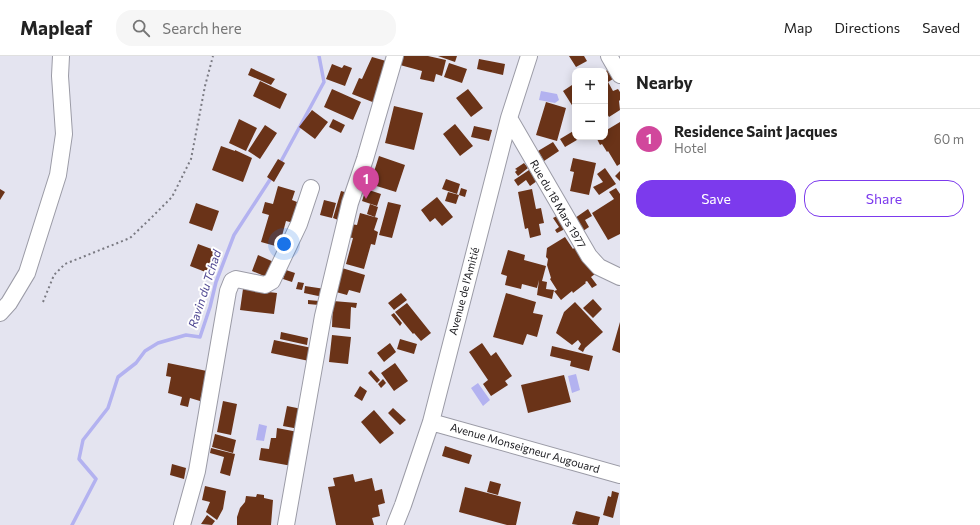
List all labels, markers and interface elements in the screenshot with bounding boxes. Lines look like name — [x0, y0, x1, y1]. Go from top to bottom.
search box — [116, 10, 396, 46]
text: Mapleaf — [20, 16, 92, 39]
icon: search — [130, 17, 152, 39]
text: Search here — [162, 19, 242, 37]
text: Map — [784, 19, 813, 36]
text: Directions — [835, 19, 900, 36]
text: Saved — [922, 19, 960, 36]
map controls — [572, 68, 608, 140]
button: + — [572, 68, 608, 104]
text: Nearby — [636, 72, 693, 93]
button: − — [572, 104, 608, 140]
text: Residence Saint Jacques — [674, 122, 837, 140]
text: 1 — [646, 131, 652, 147]
text: 60 m — [934, 131, 964, 147]
text: Hotel — [674, 140, 707, 156]
street label: Rue du 18 Mars 1977 — [528, 157, 589, 250]
pin: 1 — [353, 166, 379, 199]
button: Save — [636, 180, 796, 217]
button: Share — [804, 180, 964, 217]
your location — [274, 234, 294, 254]
street label: Avenue de l'Amitié — [446, 245, 482, 336]
water label: Ravin du Tchad — [185, 247, 224, 329]
street label: Avenue Monseigneur Augouard — [449, 420, 601, 475]

